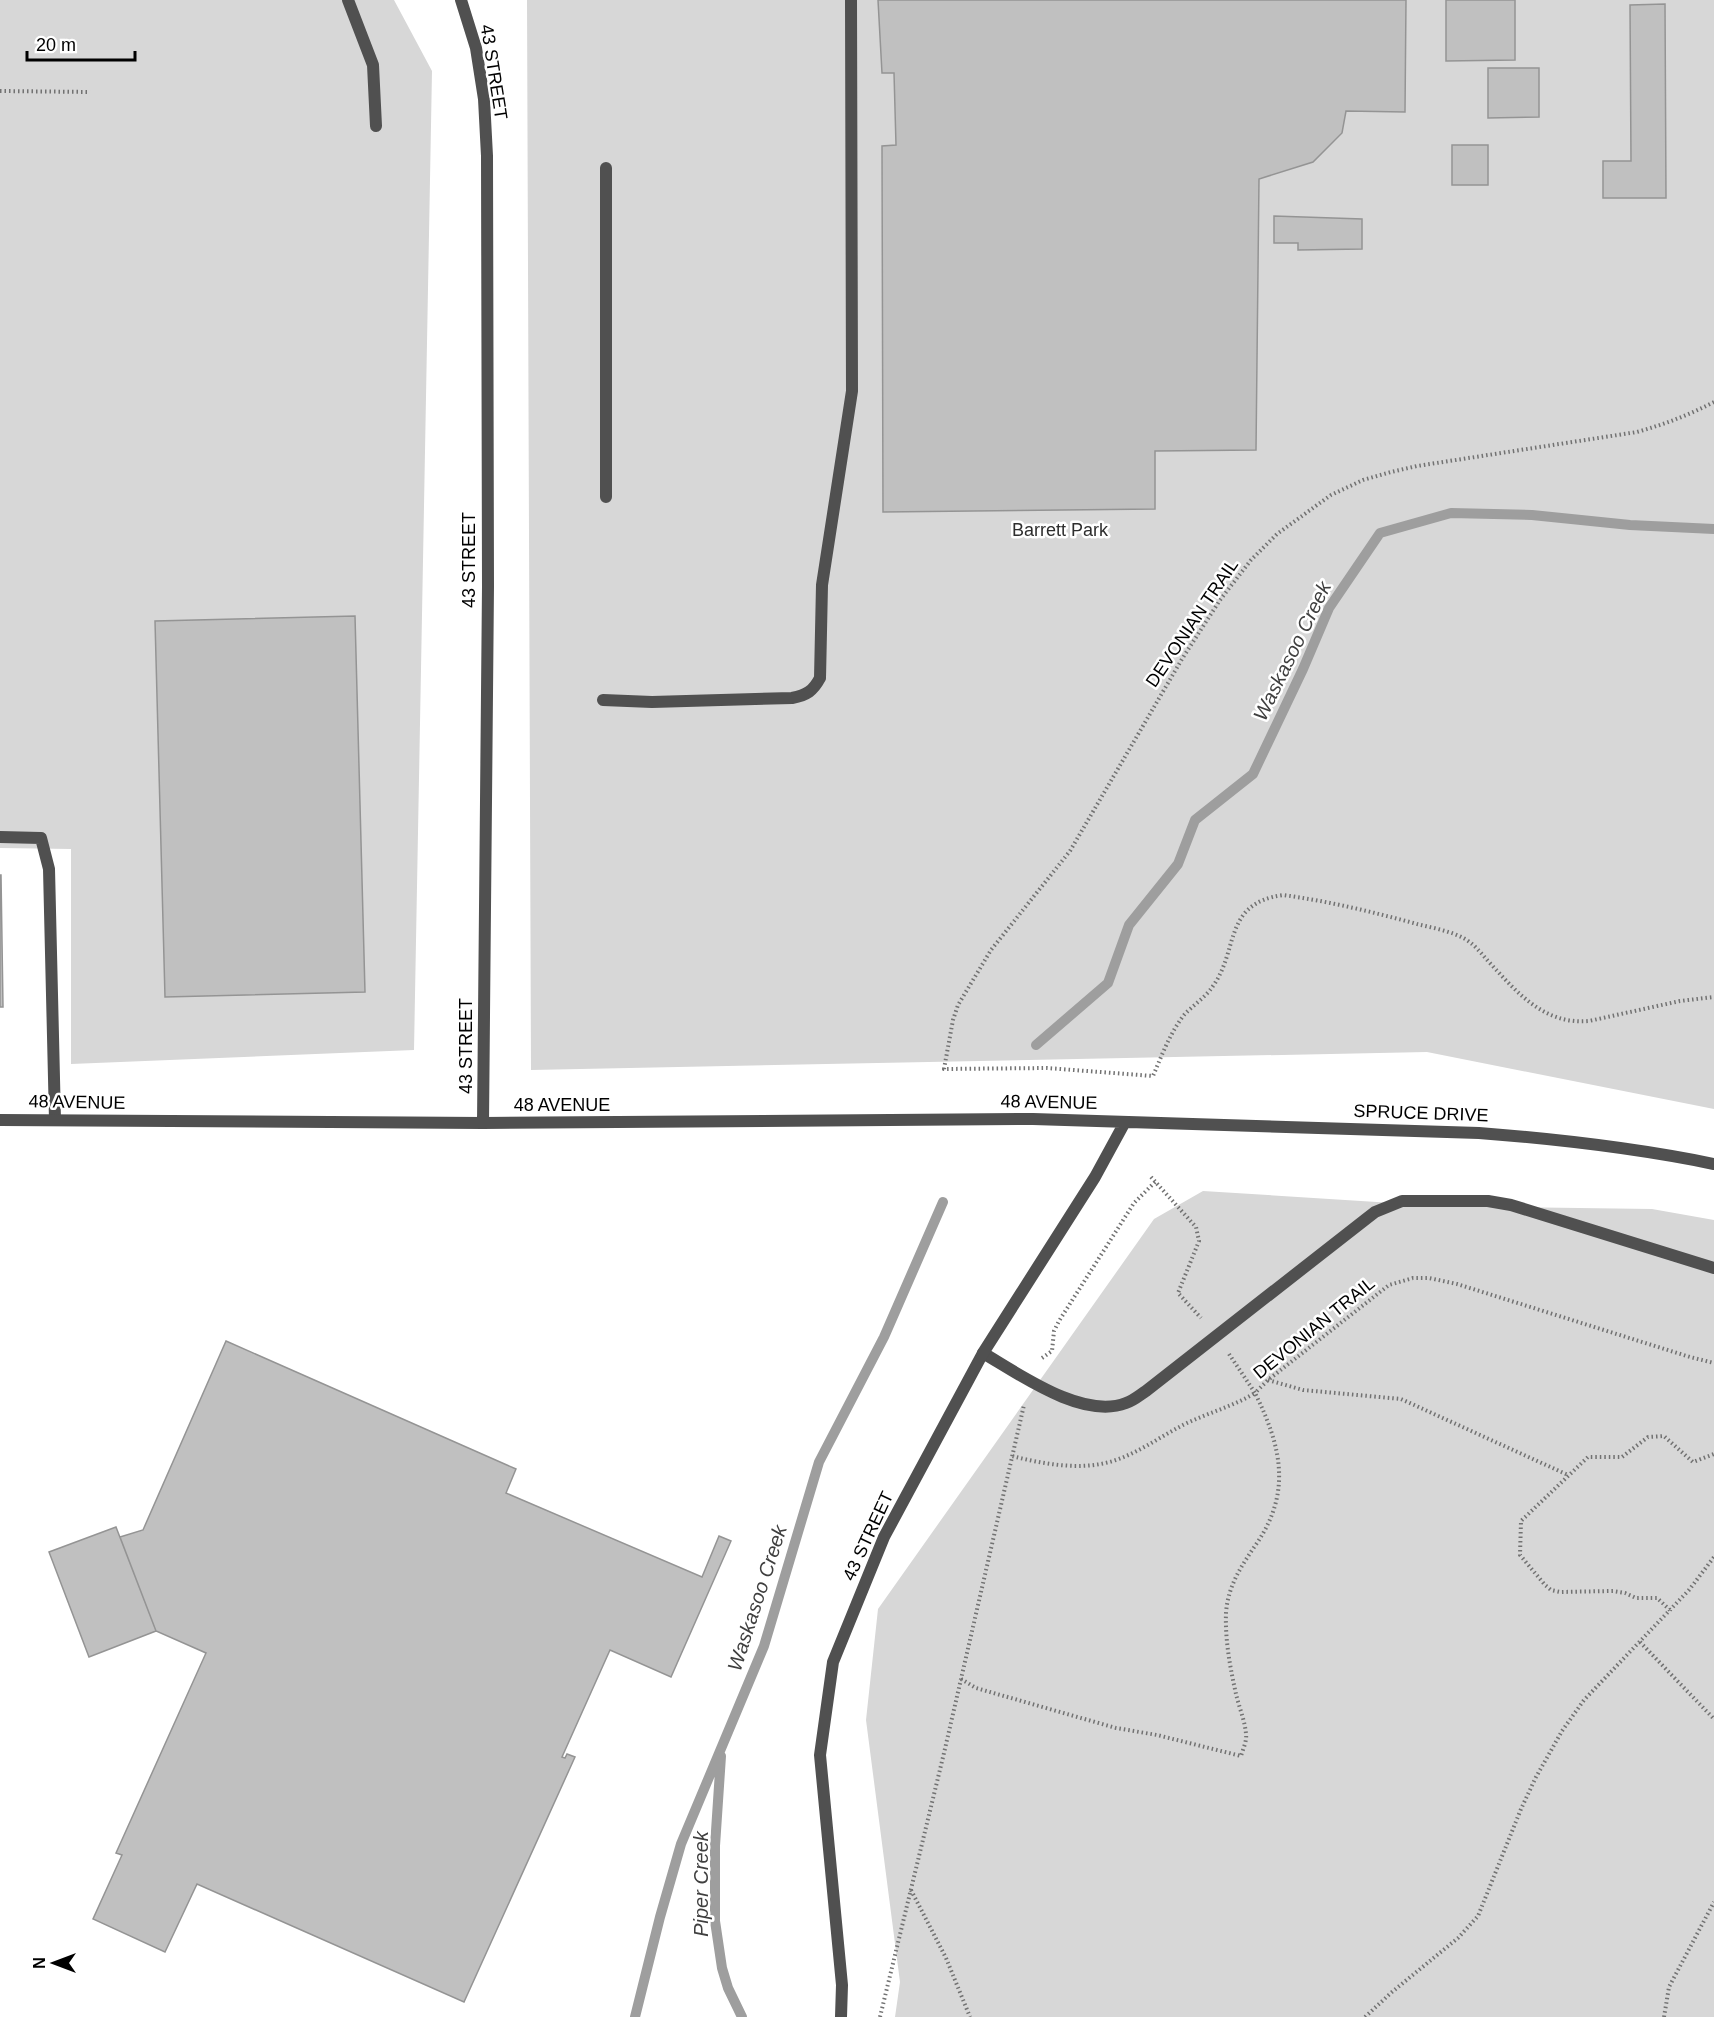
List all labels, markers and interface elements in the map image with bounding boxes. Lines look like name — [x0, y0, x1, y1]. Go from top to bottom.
street label: 43 STREET — [477, 23, 511, 121]
scale bar — [27, 24, 135, 62]
text: 20 m — [36, 35, 76, 55]
street label: 43 STREET — [459, 512, 479, 608]
park label: Barrett Park — [1012, 520, 1109, 540]
street label: DEVONIAN TRAIL — [1142, 555, 1242, 691]
water label: Waskasoo Creek — [1249, 577, 1336, 724]
street label: 43 STREET — [456, 998, 476, 1094]
street label: 48 AVENUE — [28, 1091, 126, 1113]
street label: 48 AVENUE — [1000, 1091, 1098, 1113]
street label: 48 AVENUE — [514, 1095, 610, 1115]
street label: SPRUCE DRIVE — [1353, 1101, 1489, 1125]
street label: DEVONIAN TRAIL — [1250, 1273, 1378, 1383]
street label: 43 STREET — [839, 1488, 897, 1584]
water label: Waskasoo Creek — [723, 1521, 791, 1674]
water label: Piper Creek — [690, 1830, 712, 1937]
north arrow — [24, 1933, 84, 1993]
text: N — [31, 1957, 48, 1969]

